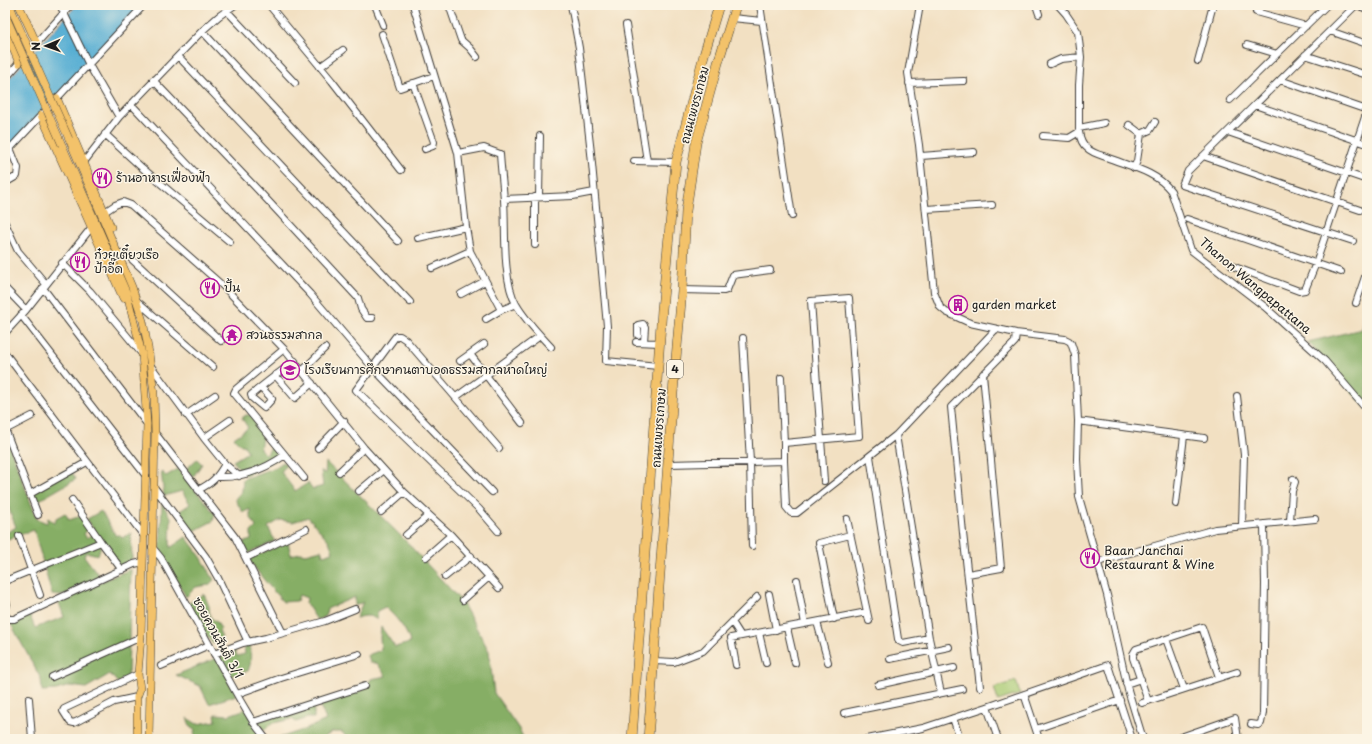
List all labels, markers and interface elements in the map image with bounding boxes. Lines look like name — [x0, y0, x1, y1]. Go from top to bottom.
north arrow — [26, 26, 66, 66]
text: N — [27, 41, 44, 51]
street label: ถนนเพชรเกษม — [675, 64, 713, 146]
restaurant icon: ร้านอาหารเฟื่องฟ้า — [91, 167, 113, 189]
place label: ร้านอาหารเฟื่องฟ้า — [116, 167, 210, 186]
street label: Thanon Wangpapattana — [1196, 233, 1316, 338]
place label: ก๋วยเตี๋ยวเรือ ป้าอี๊ด — [94, 243, 159, 277]
restaurant icon: ก๋วยเตี๋ยวเรือ ป้าอี๊ด — [69, 251, 91, 273]
restaurant icon: ปั้น — [199, 277, 221, 299]
place label: ปั้น — [224, 278, 240, 296]
building icon: garden market — [947, 294, 969, 316]
place label: garden market — [972, 295, 1057, 313]
temple icon: สวนธรรมสากล — [221, 324, 243, 346]
place label: สวนธรรมสากล — [246, 325, 322, 343]
school or university icon: โรงเรียนการศึกษาคนตาบอดธรรมสากลหาดใหญ่ — [279, 359, 301, 381]
place label: โรงเรียนการศึกษาคนตาบอดธรรมสากลหาดใหญ่ — [304, 360, 547, 378]
road number: 4 — [667, 360, 683, 378]
street label: ถนนเพชรเกษม — [646, 388, 670, 468]
place label: Baan Janchai Restaurant & Wine — [1104, 541, 1215, 573]
restaurant icon: Baan Janchai Restaurant & Wine — [1079, 547, 1101, 569]
street label: ซอยควนสันติ 3/1 — [189, 594, 249, 682]

